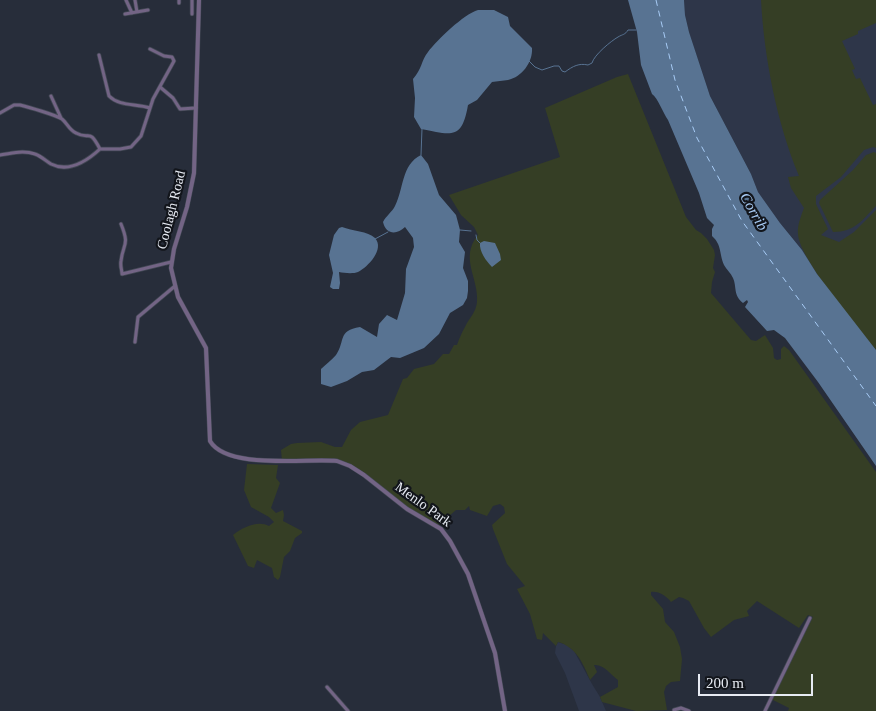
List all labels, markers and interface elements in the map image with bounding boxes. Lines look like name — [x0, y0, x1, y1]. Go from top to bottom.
street label: Coolagh Road — [154, 169, 190, 251]
water label: Corrib — [735, 190, 771, 234]
street label: Menlo Park — [391, 479, 455, 531]
scale bar — [701, 664, 816, 696]
text: 200 m — [706, 675, 744, 691]

